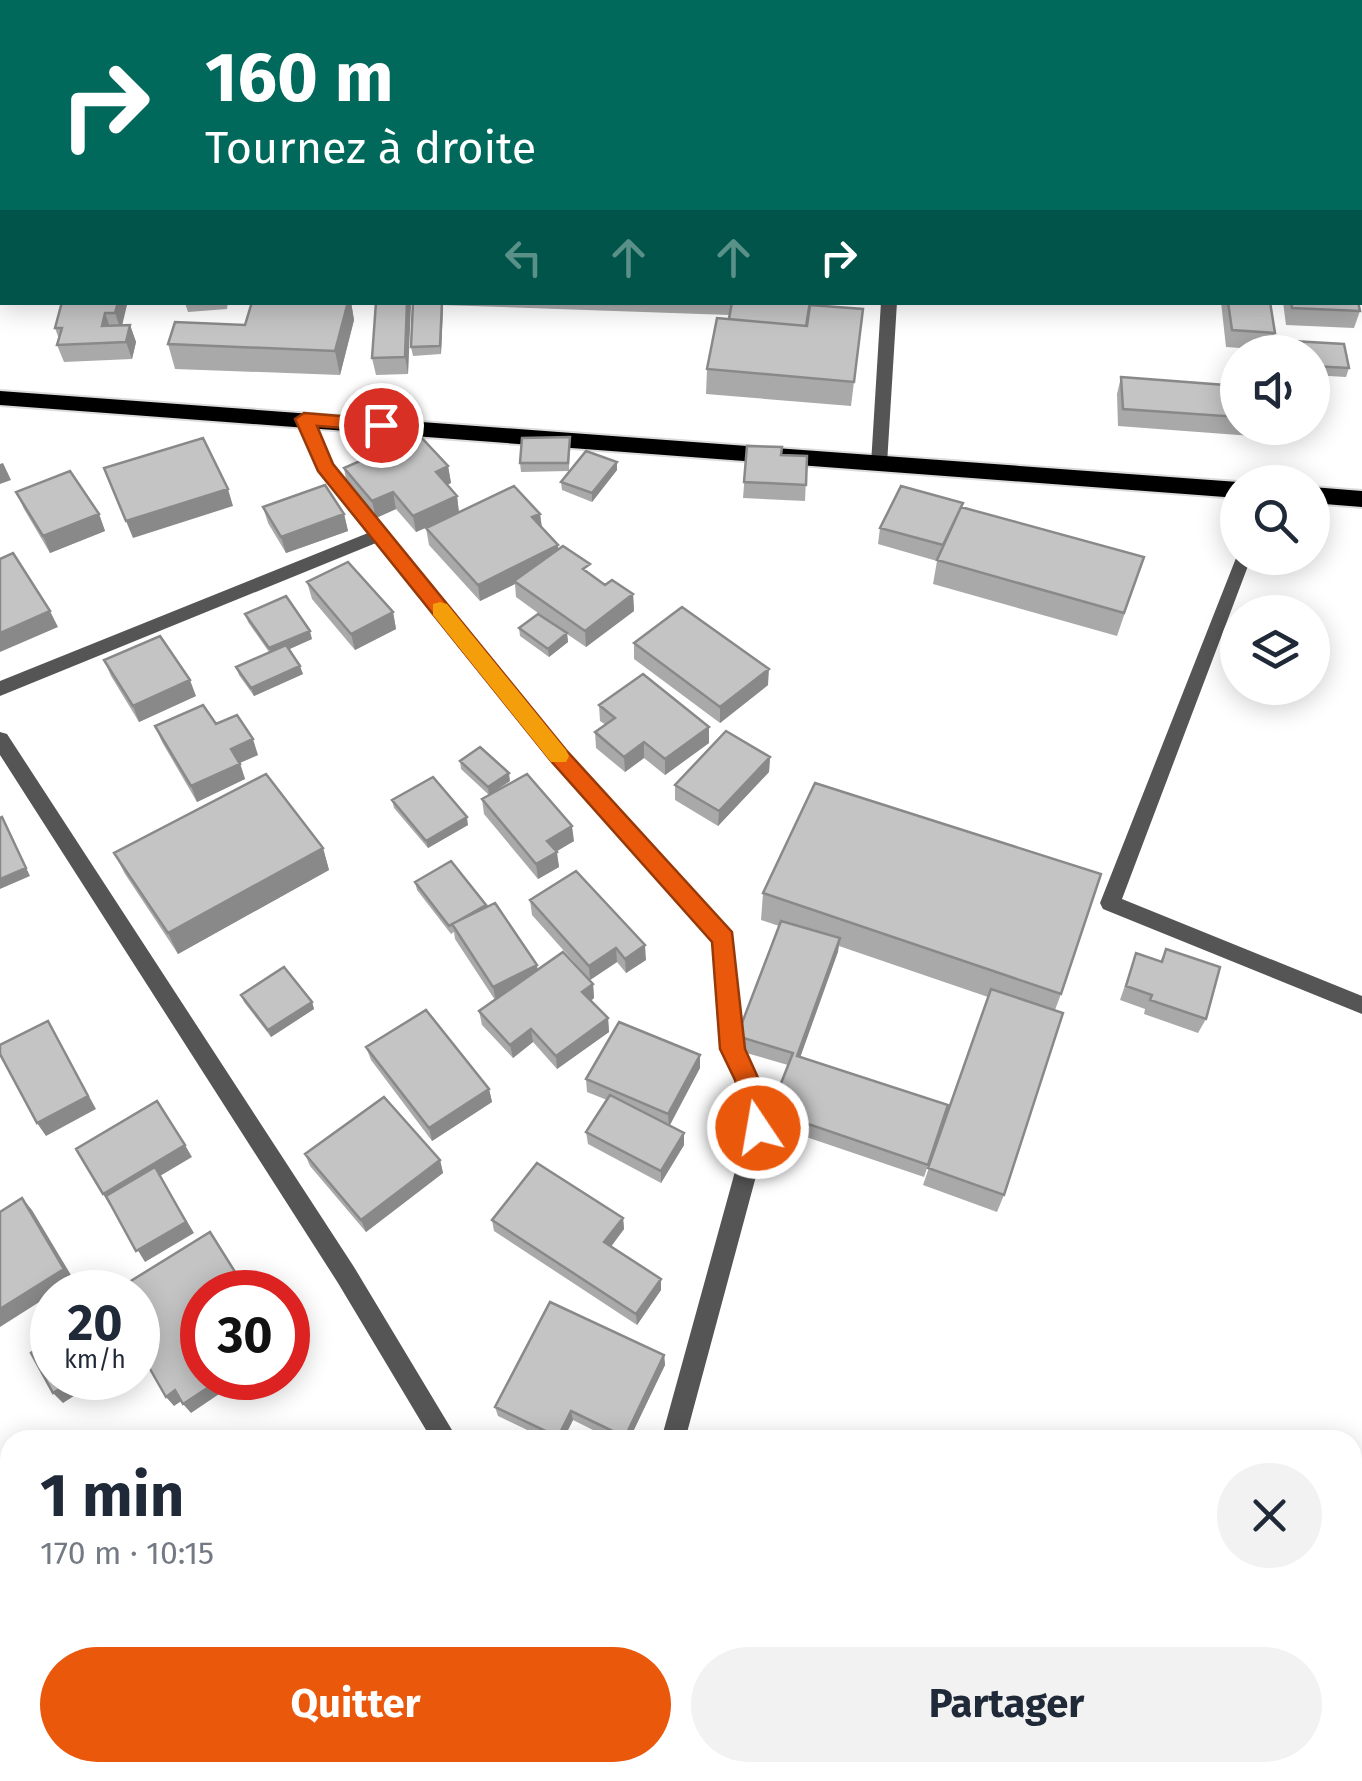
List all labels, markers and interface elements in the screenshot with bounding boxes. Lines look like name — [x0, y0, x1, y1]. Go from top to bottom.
text: 160 m — [205, 36, 394, 120]
icon: right — [40, 40, 170, 170]
text: Tournez à droite — [205, 121, 536, 175]
icon: left — [496, 230, 551, 285]
icon: ahead — [601, 230, 656, 285]
icon: ahead — [706, 230, 761, 285]
icon: right — [811, 230, 866, 285]
map controls — [1220, 335, 1330, 705]
button: sound — [1220, 335, 1330, 445]
pin — [339, 383, 424, 468]
icon: arrive — [354, 398, 409, 453]
button: search — [1220, 465, 1330, 575]
button: layers — [1220, 595, 1330, 705]
position arrow — [706, 1076, 810, 1180]
speed limit sign: 30 — [180, 1270, 310, 1400]
text: 20 — [67, 1293, 123, 1353]
text: km/h — [64, 1345, 126, 1375]
text: 1 min — [40, 1460, 184, 1532]
button: close — [1217, 1463, 1322, 1568]
text: 170 m · 10:15 — [40, 1534, 214, 1572]
button: Quitter — [40, 1647, 671, 1762]
button: Partager — [691, 1647, 1322, 1762]

